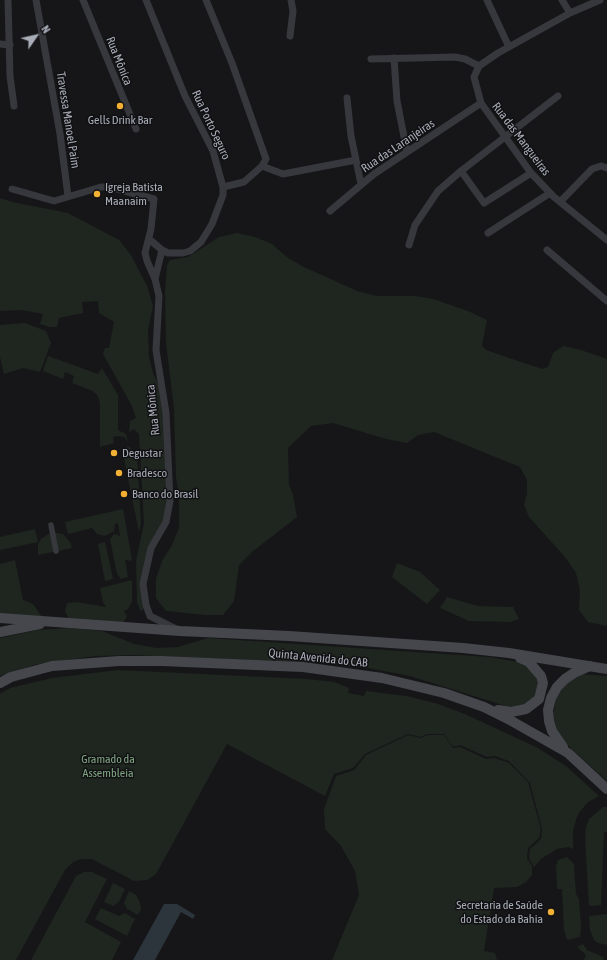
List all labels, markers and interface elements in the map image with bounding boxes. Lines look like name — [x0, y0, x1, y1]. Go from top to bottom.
north arrow — [16, 16, 56, 56]
text: N — [39, 23, 53, 35]
street label: Rua Mônica — [103, 35, 135, 87]
street label: Travessa Manoel Paim — [53, 71, 83, 169]
street label: Rua Porto Seguro — [189, 88, 233, 162]
street label: Rua das Mangueiras — [489, 100, 553, 178]
marker: Gells Drink Bar — [115, 101, 125, 111]
place label: Gells Drink Bar — [88, 113, 152, 127]
street label: Rua das Laranjeiras — [359, 116, 437, 176]
place label: Igreja Batista Maanaim — [105, 180, 163, 208]
marker: Igreja Batista Maanaim — [92, 189, 102, 199]
street label: Rua Mônica — [143, 384, 163, 436]
place label: Degustar — [122, 446, 162, 460]
marker: Degustar — [109, 448, 119, 458]
place label: Bradesco — [127, 466, 167, 480]
marker: Bradesco — [114, 468, 124, 478]
place label: Banco do Brasil — [132, 487, 199, 501]
marker: Banco do Brasil — [119, 489, 129, 499]
street label: Quinta Avenida do CAB — [268, 646, 368, 670]
park label: Gramado da Assembleia — [81, 752, 135, 780]
place label: Secretaria de Saúde do Estado da Bahia — [456, 898, 543, 926]
marker: Secretaria de Saúde do Estado da Bahia — [546, 907, 556, 917]

